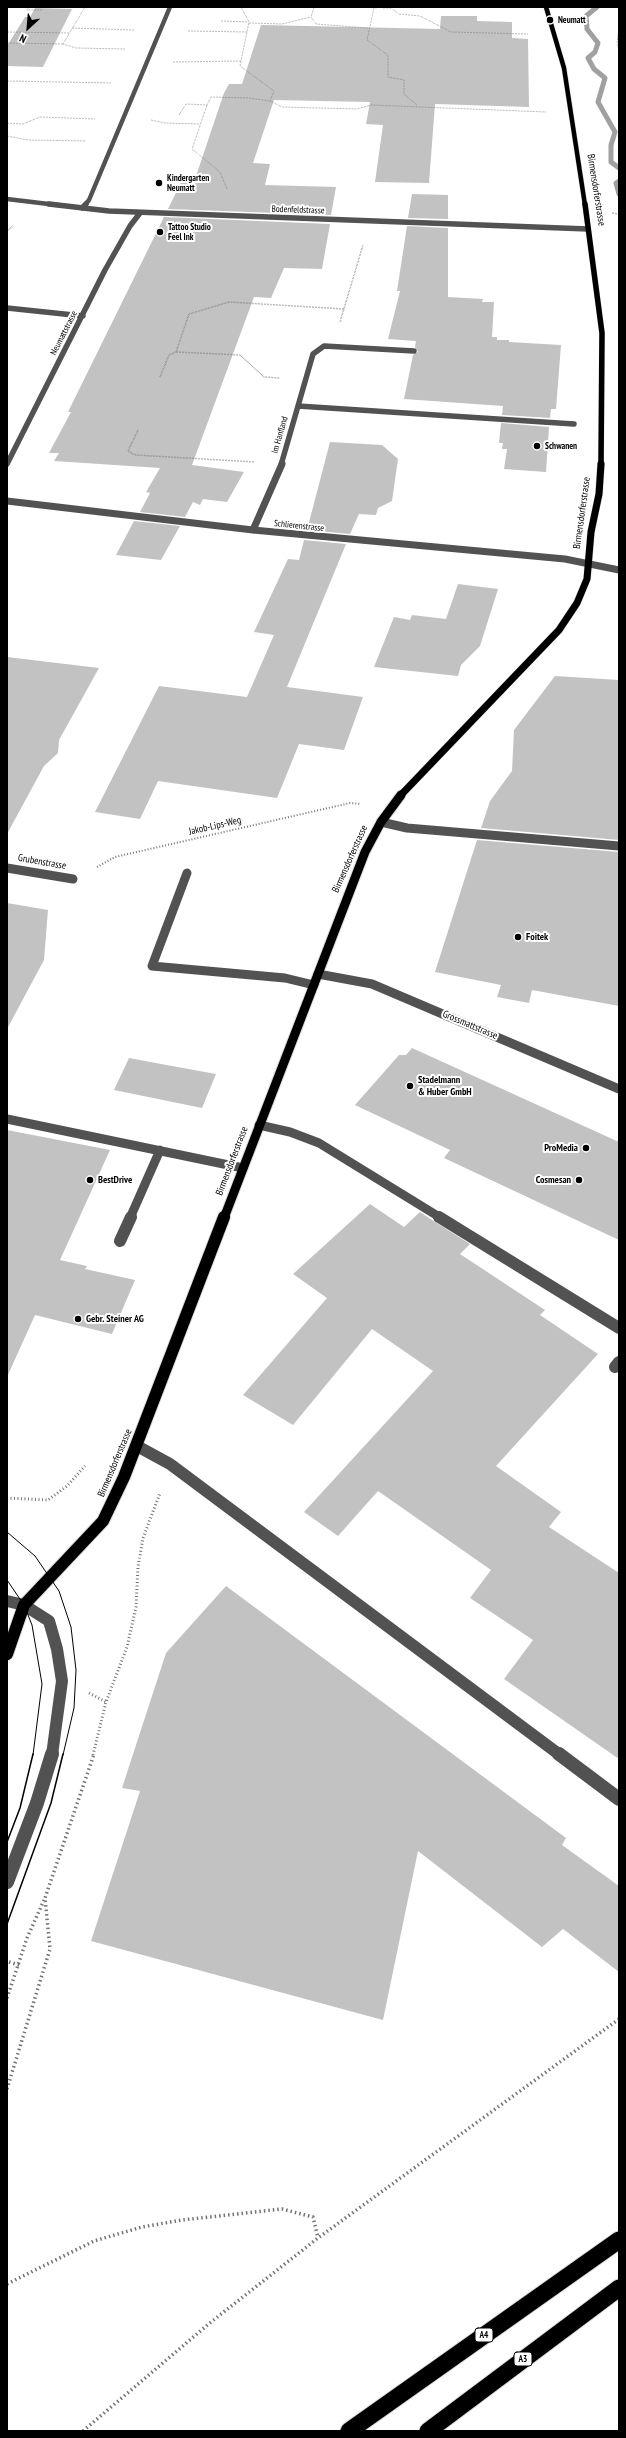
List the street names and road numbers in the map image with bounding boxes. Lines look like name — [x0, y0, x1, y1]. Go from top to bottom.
street label: Birmensdorferstrasse — [584, 153, 608, 227]
street label: Bodenfeldstrasse — [271, 204, 325, 216]
street label: Neumattstrasse — [48, 309, 80, 357]
street label: Im Hanfland — [270, 415, 290, 455]
street label: Birmensdorferstrasse — [571, 476, 593, 550]
street label: Schlierenstrasse — [273, 518, 325, 534]
street label: Jakob-Lips-Weg — [188, 814, 242, 838]
street label: Birmensdorferstrasse — [330, 823, 370, 895]
street label: Grubenstrasse — [17, 852, 67, 872]
street label: Grossmattstrasse — [441, 1008, 499, 1042]
street label: Birmensdorferstrasse — [213, 1125, 251, 1197]
street label: Birmensdorferstrasse — [95, 1427, 135, 1499]
road number: A4 — [475, 2328, 493, 2342]
road number: A3 — [514, 2352, 532, 2366]

